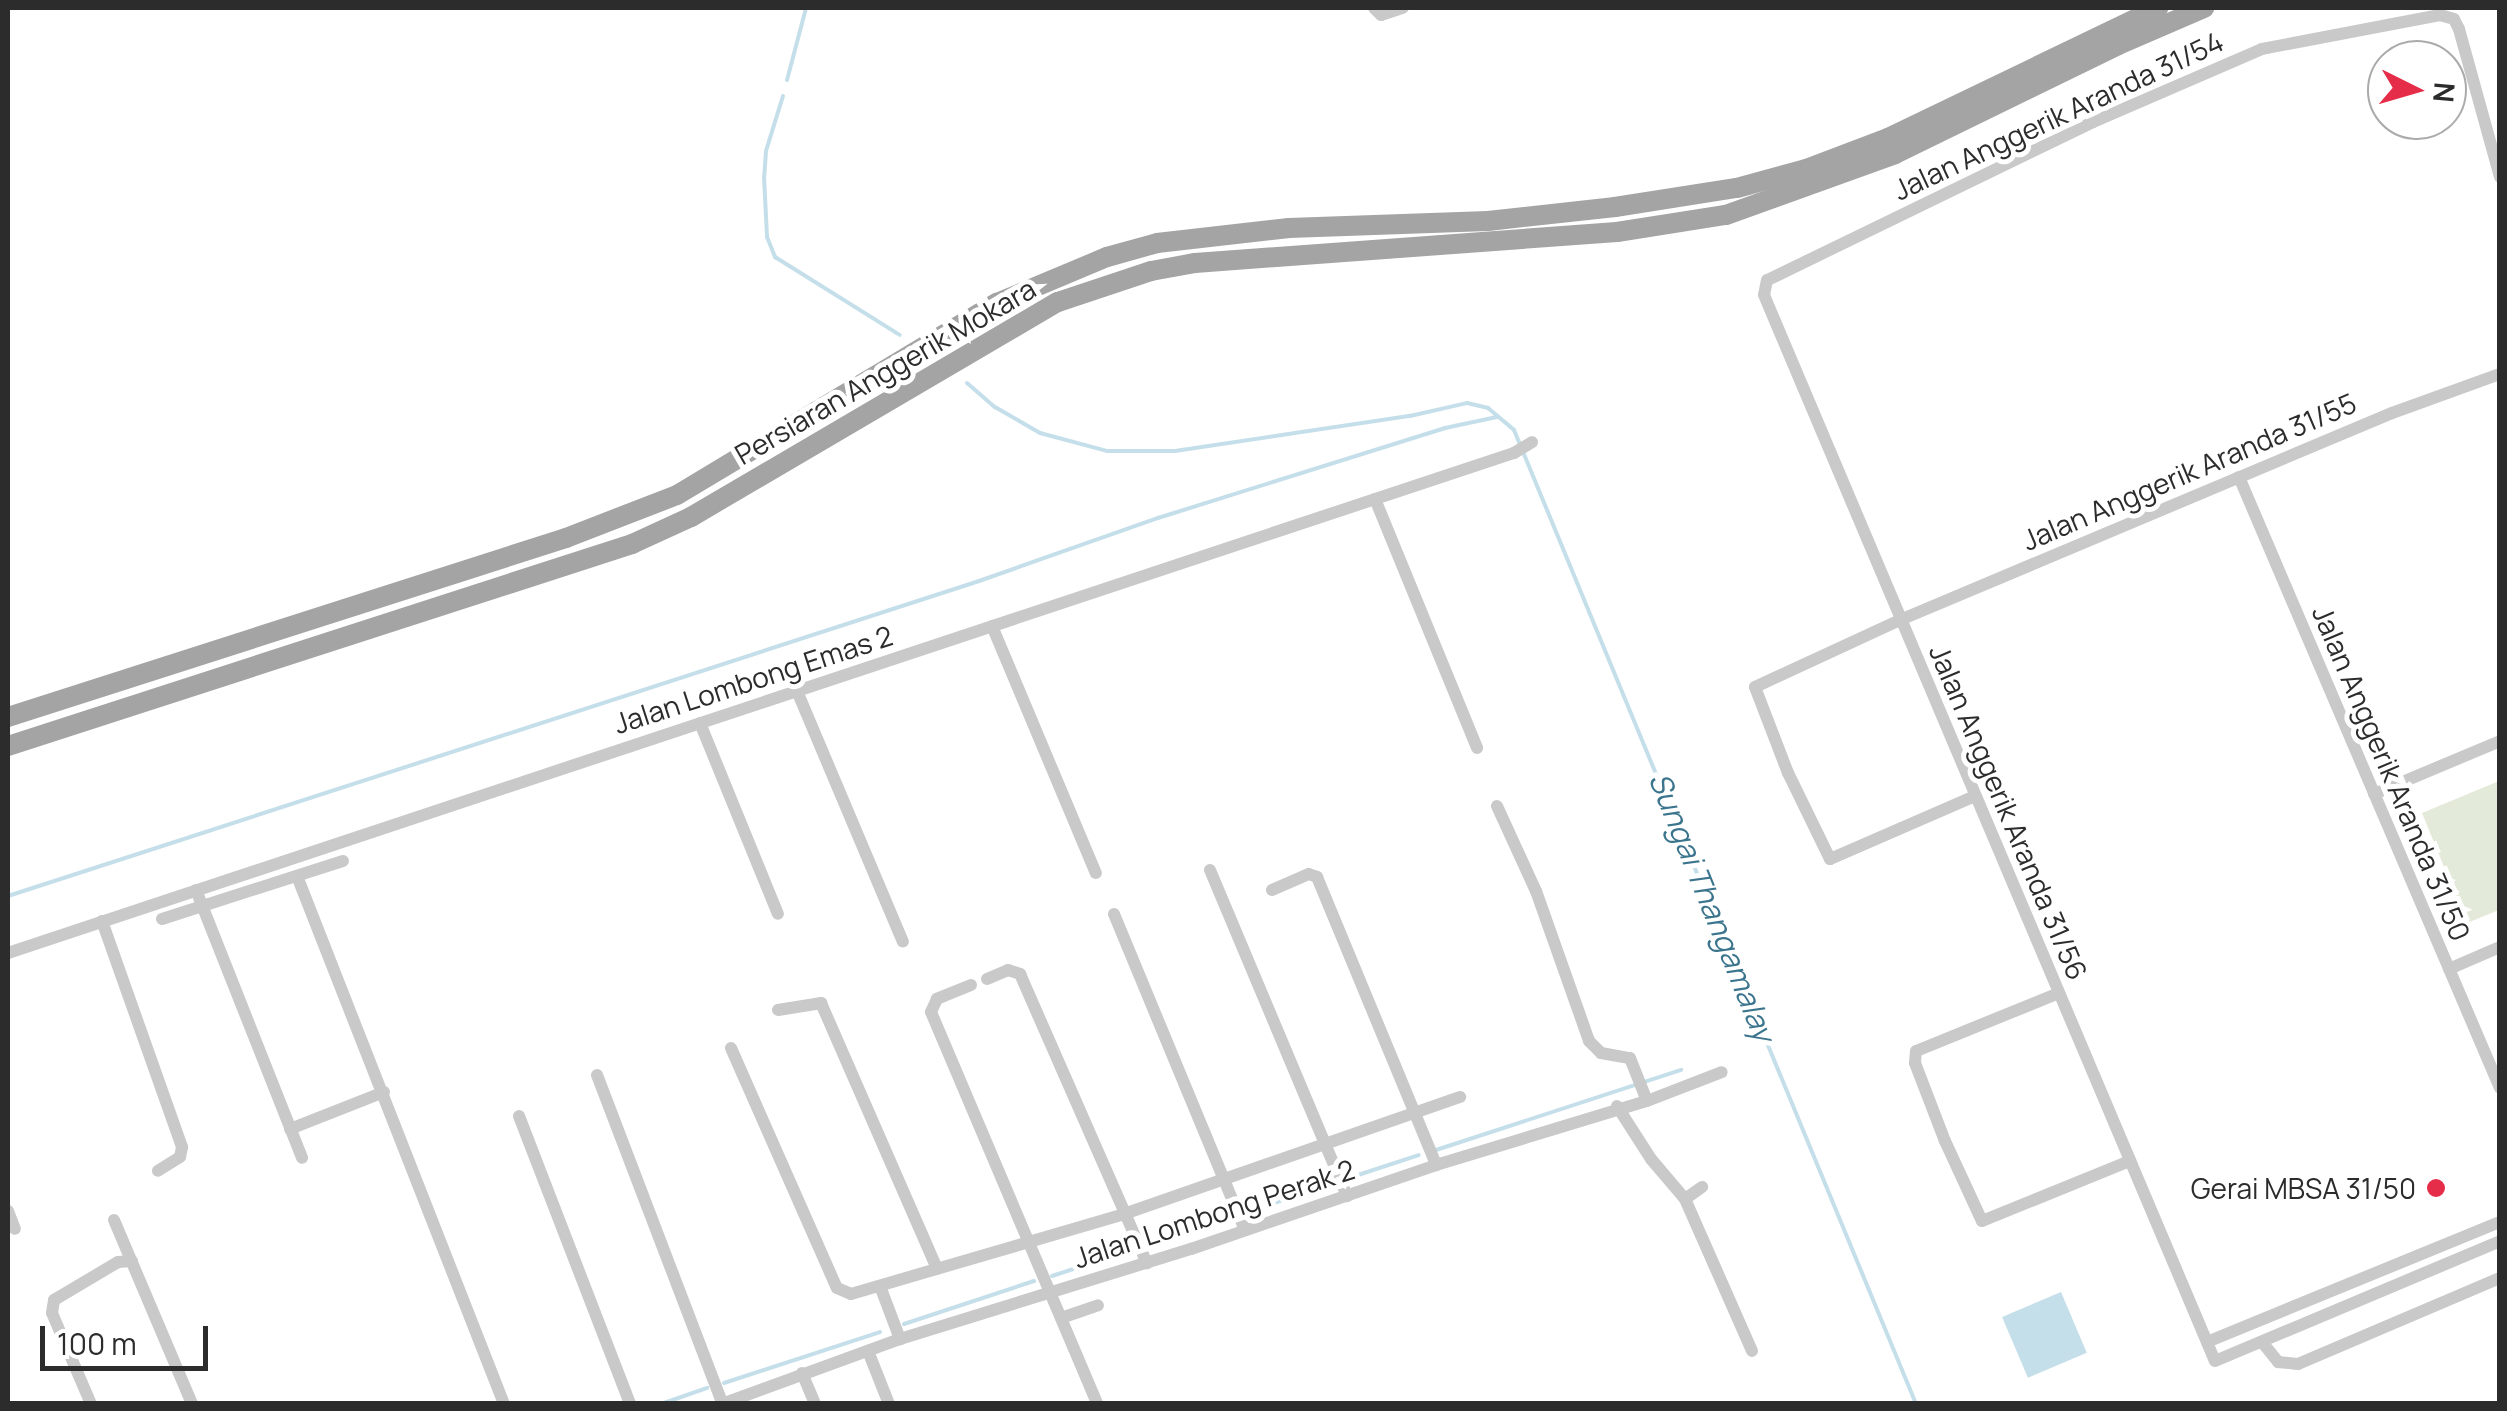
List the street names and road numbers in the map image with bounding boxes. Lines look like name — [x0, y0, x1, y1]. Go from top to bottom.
street label: Jalan Anggerik Aranda 31/54 — [1888, 24, 2228, 206]
street label: Persiaran Anggerik Mokara — [729, 271, 1041, 471]
street label: Jalan Anggerik Aranda 31/55 — [2017, 385, 2361, 557]
street label: Jalan Anggerik Aranda 31/50 — [2306, 601, 2478, 945]
street label: Jalan Lombong Emas 2 — [609, 618, 897, 740]
street label: Jalan Anggerik Aranda 31/56 — [1923, 639, 2095, 985]
street label: Jalan Lombong Perak 2 — [1069, 1152, 1359, 1274]

